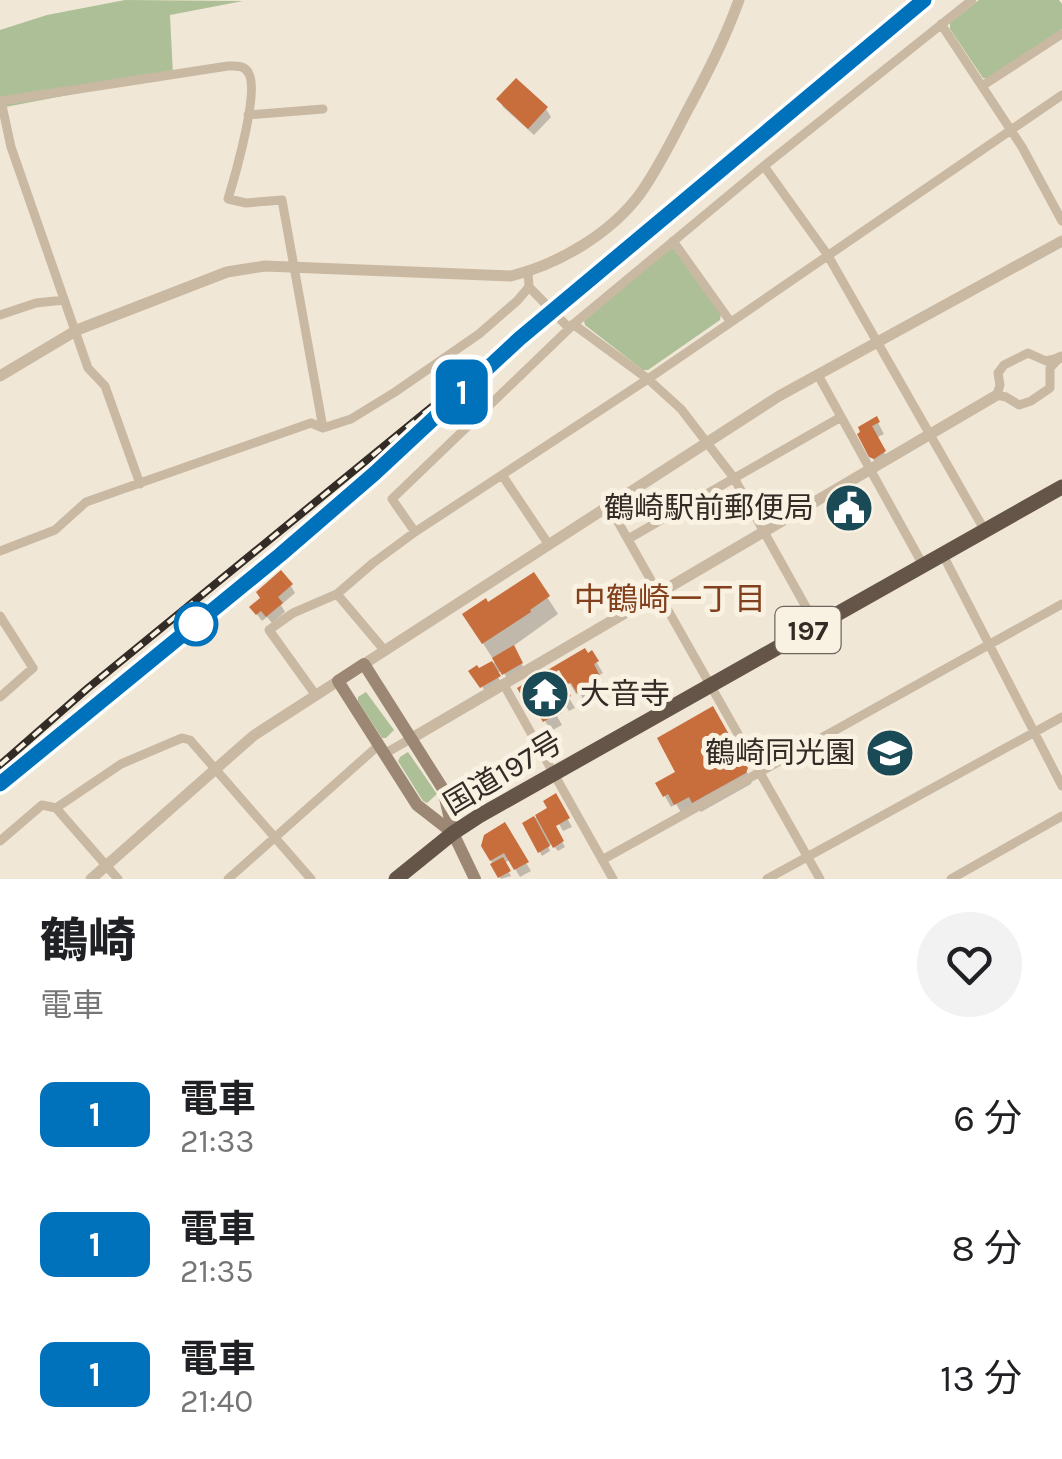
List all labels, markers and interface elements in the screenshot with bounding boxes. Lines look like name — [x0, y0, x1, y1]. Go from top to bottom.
line badge: 1 — [430, 360, 494, 424]
text: 1 — [456, 372, 468, 413]
public building icon: 鶴崎駅前郵便局 — [823, 482, 875, 534]
place label: 鶴崎駅前郵便局 — [604, 490, 814, 526]
district label: 中鶴崎一丁目 — [574, 581, 766, 618]
unlabelled marker — [175, 603, 217, 645]
road number: 197 — [776, 607, 840, 653]
temple icon: 大音寺 — [519, 668, 571, 720]
place label: 大音寺 — [580, 676, 670, 712]
street label: 国道197号 — [437, 724, 569, 822]
school or university icon: 鶴崎同光園 — [864, 727, 916, 779]
place label: 鶴崎同光園 — [705, 735, 855, 771]
button: heart — [917, 912, 1022, 1017]
text: 鶴崎 — [40, 913, 136, 969]
text: 電車 — [40, 987, 104, 1024]
text: 電車 — [180, 1077, 256, 1122]
text: 1 — [89, 1094, 101, 1135]
text: 6 分 — [953, 1096, 1022, 1141]
text: 21:33 — [180, 1123, 254, 1160]
text: 電車 — [180, 1207, 256, 1252]
text: 1 — [89, 1224, 101, 1265]
text: 8 分 — [952, 1226, 1022, 1271]
text: 21:35 — [180, 1253, 253, 1290]
text: 電車 — [180, 1337, 256, 1382]
text: 1 — [89, 1354, 101, 1395]
text: 13 分 — [940, 1356, 1022, 1401]
text: 21:40 — [180, 1383, 253, 1420]

